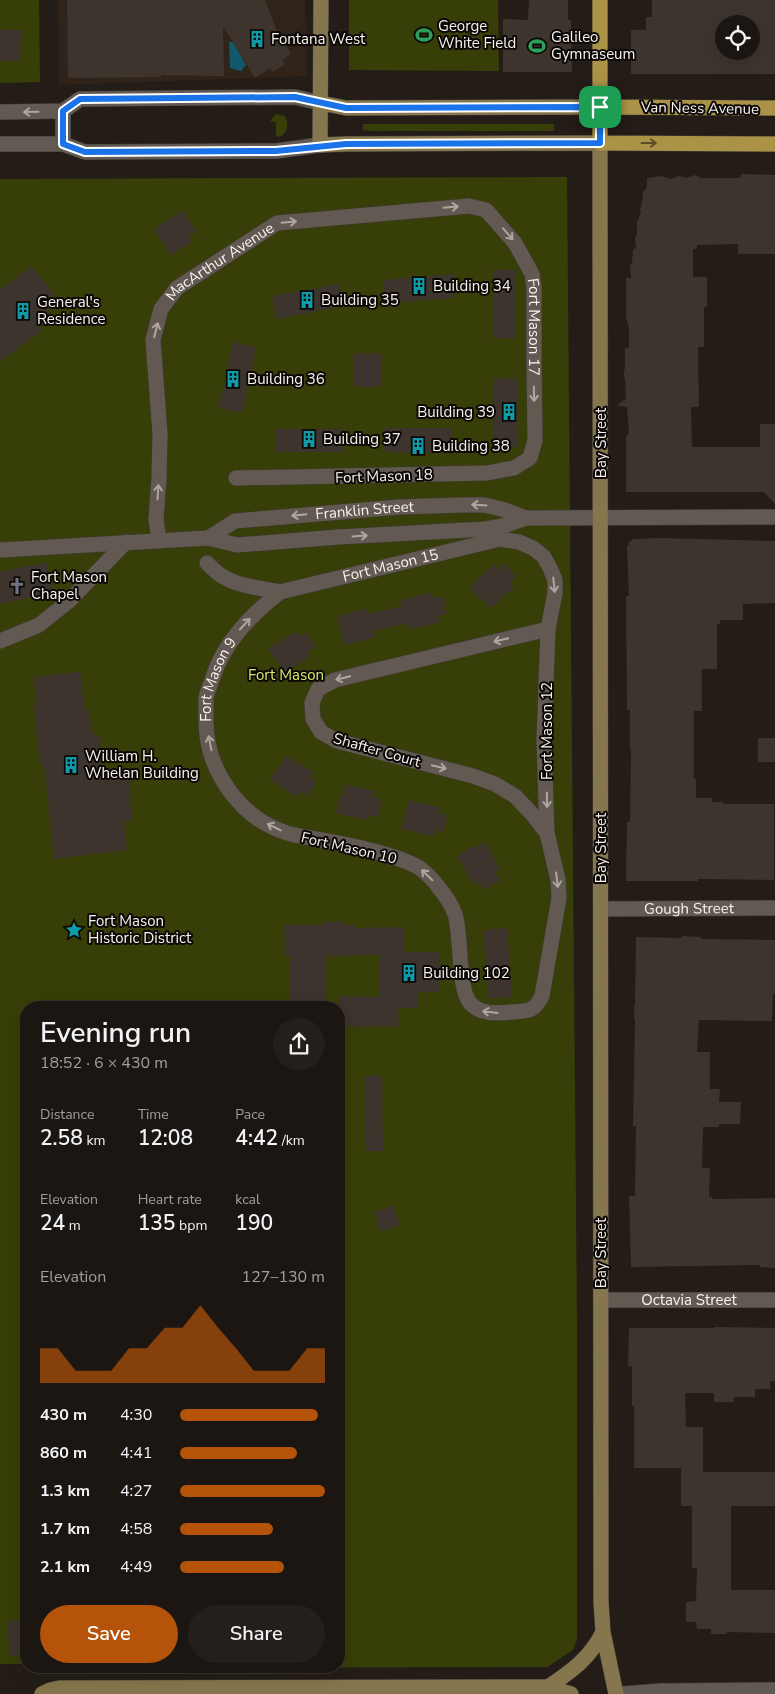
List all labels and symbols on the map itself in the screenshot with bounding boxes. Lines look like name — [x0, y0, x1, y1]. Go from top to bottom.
place label: George White Field — [438, 16, 516, 53]
sports icon: George White Field — [414, 25, 434, 45]
place label: Galileo Gymnaseum — [551, 27, 635, 64]
building icon: Fontana West — [247, 29, 267, 49]
place label: Fontana West — [271, 29, 366, 49]
sports icon: Galileo Gymnaseum — [527, 36, 547, 56]
pin — [579, 86, 621, 128]
street label: Van Ness Avenue — [640, 97, 759, 119]
one-way arrow — [24, 107, 40, 116]
one-way arrow — [640, 138, 657, 148]
one-way arrow — [443, 203, 459, 212]
one-way arrow — [281, 217, 297, 226]
street label: MacArthur Avenue — [161, 218, 278, 305]
one-way arrow — [502, 227, 513, 240]
building icon: Building 34 — [409, 276, 429, 296]
place label: Building 34 — [433, 276, 511, 296]
street label: Fort Mason 17 — [523, 277, 544, 376]
building icon: Building 35 — [297, 290, 317, 310]
place label: Building 35 — [321, 290, 399, 310]
place label: General's Residence — [37, 292, 106, 329]
building icon: General's Residence — [13, 301, 33, 321]
one-way arrow — [151, 323, 161, 339]
building icon: Building 36 — [223, 369, 243, 389]
place label: Building 36 — [247, 369, 325, 389]
one-way arrow — [530, 386, 539, 402]
place label: Building 39 — [417, 402, 495, 422]
building icon: Building 39 — [499, 402, 519, 422]
street label: Bay Street — [591, 407, 611, 478]
building icon: Building 37 — [299, 429, 319, 449]
place label: Building 37 — [323, 429, 401, 449]
building icon: Building 38 — [408, 436, 428, 456]
place label: Building 38 — [432, 436, 510, 456]
street label: Fort Mason 18 — [335, 464, 433, 488]
one-way arrow — [153, 485, 163, 501]
street label: Franklin Street — [315, 497, 415, 524]
one-way arrow — [471, 501, 487, 510]
one-way arrow — [292, 510, 308, 520]
one-way arrow — [352, 531, 368, 540]
street label: Fort Mason 15 — [340, 544, 440, 587]
place label: Fort Mason Chapel — [31, 567, 107, 604]
church icon: Fort Mason Chapel — [7, 576, 27, 596]
one-way arrow — [549, 577, 559, 593]
one-way arrow — [239, 617, 251, 630]
street label: Fort Mason 9 — [196, 633, 241, 722]
one-way arrow — [494, 636, 510, 645]
park label: Fort Mason — [248, 665, 324, 685]
one-way arrow — [336, 674, 352, 684]
street label: Fort Mason 12 — [537, 682, 557, 780]
street label: Shafter Court — [331, 728, 424, 772]
one-way arrow — [204, 735, 214, 751]
place label: William H. Whelan Building — [85, 746, 199, 783]
building icon: William H. Whelan Building — [61, 755, 81, 775]
one-way arrow — [430, 763, 446, 772]
one-way arrow — [542, 791, 552, 807]
street label: Bay Street — [591, 812, 611, 883]
one-way arrow — [266, 822, 281, 832]
street label: Fort Mason 10 — [299, 827, 399, 869]
one-way arrow — [421, 869, 433, 882]
one-way arrow — [553, 872, 563, 888]
street label: Gough Street — [644, 898, 735, 919]
place label: Fort Mason Historic District — [88, 911, 192, 948]
place icon: Fort Mason Historic District — [64, 920, 84, 940]
building icon: Building 102 — [399, 963, 419, 983]
place label: Building 102 — [423, 963, 510, 983]
one-way arrow — [482, 1007, 498, 1017]
street label: Bay Street — [591, 1217, 611, 1288]
street label: Octavia Street — [641, 1290, 738, 1310]

